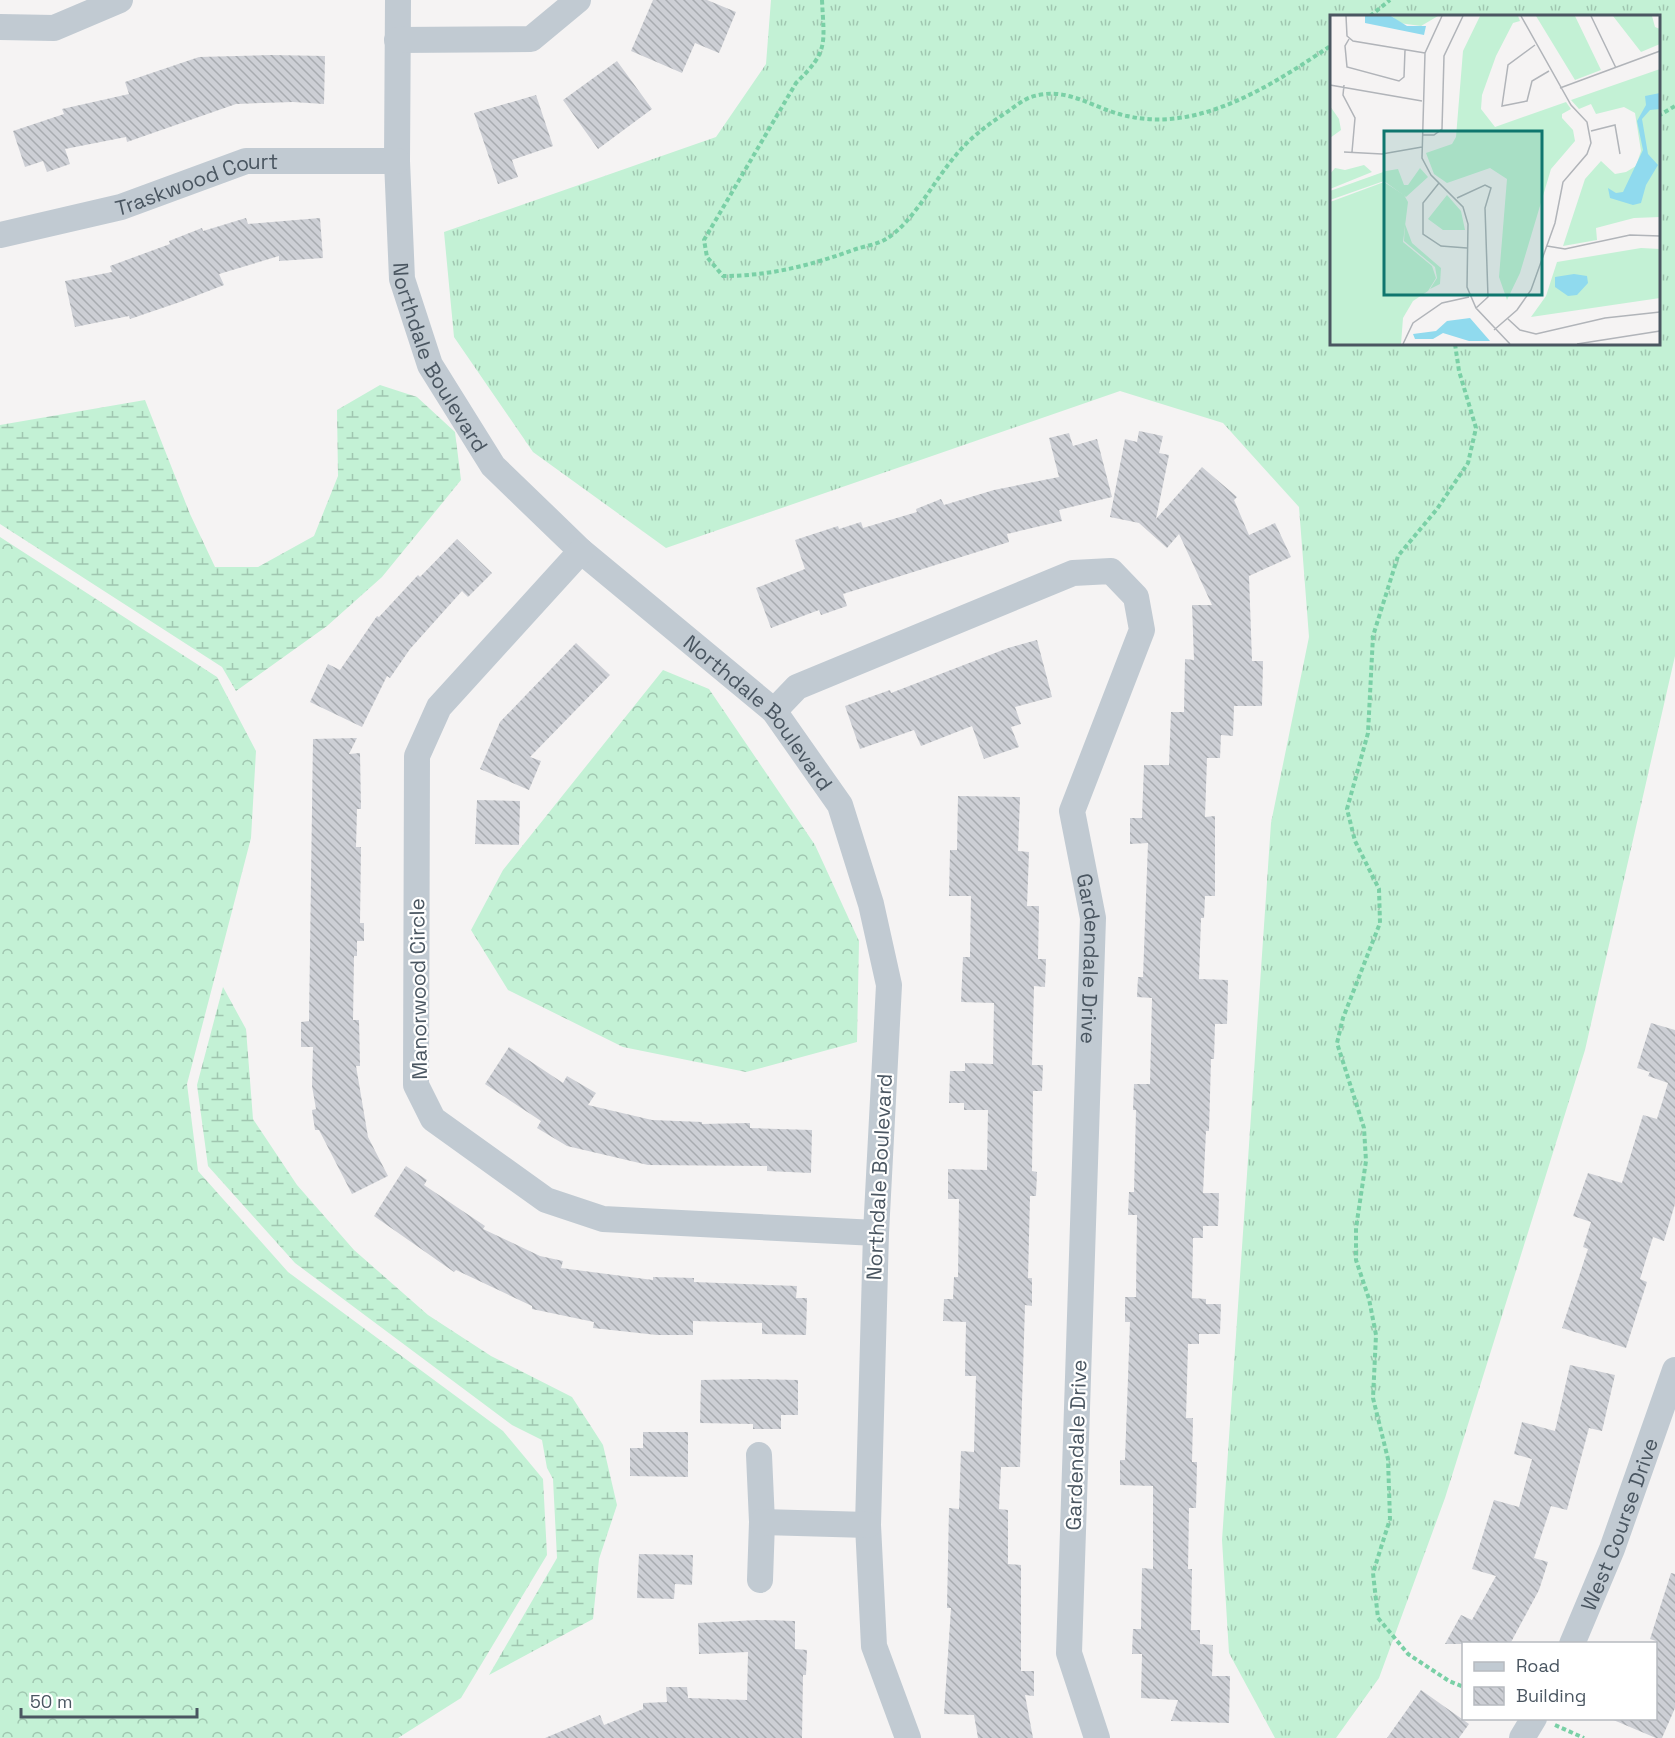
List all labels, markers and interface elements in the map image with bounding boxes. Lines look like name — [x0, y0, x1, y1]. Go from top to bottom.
inset map — [1330, 15, 1660, 345]
street label: Traskwood Court — [112, 148, 278, 221]
street label: Northdale Boulevard — [388, 262, 494, 457]
street label: Northdale Boulevard — [678, 628, 839, 796]
street label: Gardendale Drive — [1071, 871, 1107, 1044]
street label: Manorwood Circle — [403, 898, 433, 1080]
street label: Northdale Boulevard — [860, 1073, 898, 1281]
street label: Gardendale Drive — [1060, 1359, 1092, 1531]
street label: West Course Drive — [1574, 1434, 1664, 1615]
legend — [1462, 1642, 1657, 1720]
text: Road — [1516, 1654, 1560, 1677]
scale bar — [21, 1681, 196, 1719]
text: Building — [1516, 1684, 1586, 1707]
text: 50 m — [30, 1690, 72, 1713]

